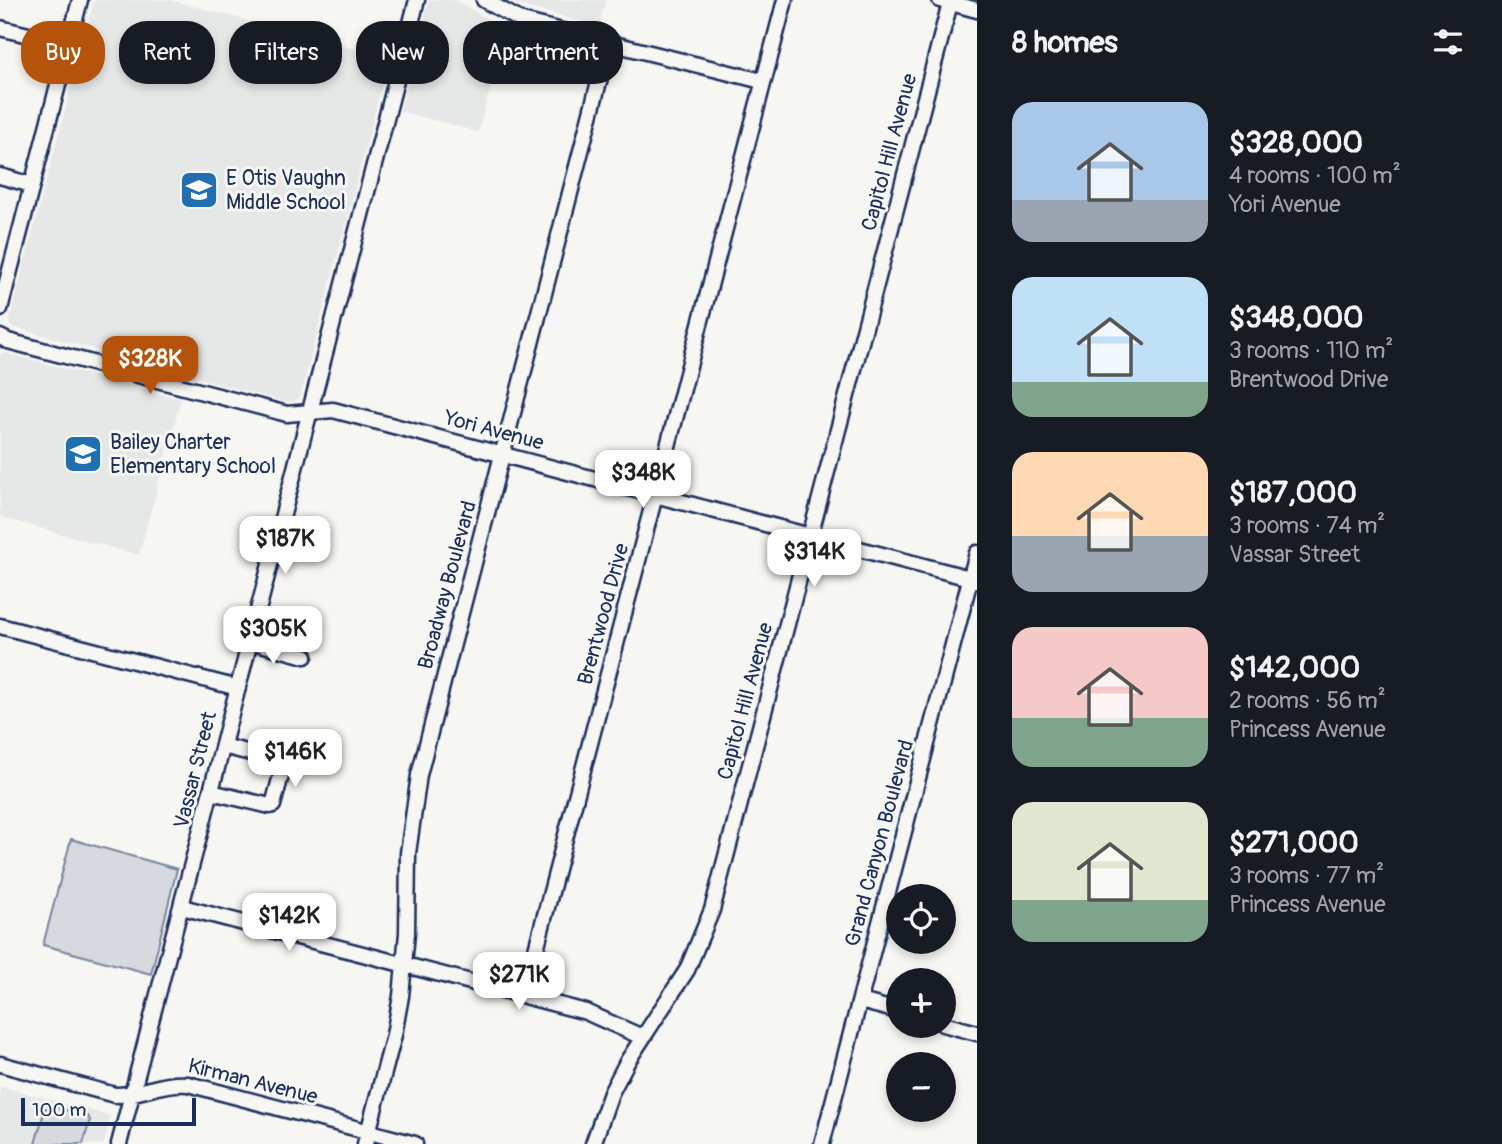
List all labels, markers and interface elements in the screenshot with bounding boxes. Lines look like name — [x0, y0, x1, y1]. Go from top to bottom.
chip: Buy — [21, 21, 105, 84]
chip: Rent — [119, 21, 215, 84]
chip: Filters — [229, 21, 342, 84]
chip: New — [356, 21, 449, 84]
chip: Apartment — [463, 21, 623, 84]
icon: filters — [1429, 23, 1467, 61]
text: 8 homes — [1012, 24, 1118, 61]
street label: Capitol Hill Avenue — [856, 70, 924, 234]
text: $328,000 — [1229, 124, 1363, 161]
icon: home — [1068, 130, 1152, 214]
text: 4 rooms · 100 m² — [1229, 161, 1401, 190]
place label: E Otis Vaughn Middle School — [226, 165, 346, 216]
school or university icon: E Otis Vaughn Middle School — [178, 169, 220, 211]
text: Yori Avenue — [1229, 190, 1341, 219]
text: $348,000 — [1229, 299, 1364, 336]
icon: home — [1068, 305, 1152, 389]
pin: $328K — [101, 336, 199, 396]
text: 3 rooms · 110 m² — [1229, 336, 1393, 365]
text: $328K — [118, 344, 182, 373]
text: Brentwood Drive — [1229, 365, 1388, 394]
street label: Yori Avenue — [440, 404, 547, 457]
place label: Bailey Charter Elementary School — [110, 429, 276, 480]
school or university icon: Bailey Charter Elementary School — [62, 433, 104, 475]
pin: $348K — [594, 450, 692, 510]
text: $348K — [611, 458, 675, 487]
text: $187,000 — [1229, 474, 1357, 511]
icon: home — [1068, 480, 1152, 564]
street label: Broadway Boulevard — [412, 498, 483, 672]
text: 3 rooms · 74 m² — [1229, 511, 1385, 540]
pin: $187K — [236, 516, 334, 576]
text: $187K — [255, 524, 315, 553]
pin: $314K — [765, 530, 863, 589]
text: $314K — [783, 537, 845, 566]
street label: Brentwood Drive — [572, 540, 636, 688]
text: Vassar Street — [1229, 540, 1360, 569]
pin: $305K — [224, 606, 322, 666]
text: $305K — [239, 614, 307, 643]
street label: Capitol Hill Avenue — [712, 619, 780, 783]
text: $142,000 — [1229, 649, 1360, 686]
icon: home — [1068, 655, 1152, 739]
text: 2 rooms · 56 m² — [1229, 686, 1386, 715]
street label: Vassar Street — [168, 708, 223, 832]
text: Princess Avenue — [1229, 715, 1386, 744]
pin: $146K — [246, 730, 344, 789]
text: $146K — [264, 737, 326, 766]
street label: Grand Canyon Boulevard — [839, 737, 920, 949]
text: $271,000 — [1229, 824, 1359, 861]
icon: home — [1068, 830, 1152, 914]
text: 3 rooms · 77 m² — [1229, 861, 1384, 890]
map controls — [886, 884, 956, 1122]
button: locate — [886, 884, 956, 954]
text: Princess Avenue — [1229, 890, 1386, 919]
pin: $142K — [240, 894, 338, 953]
text: $142K — [258, 901, 320, 930]
pin: $271K — [470, 953, 568, 1012]
text: $271K — [489, 960, 549, 989]
button: + — [886, 968, 956, 1038]
street label: Kirman Avenue — [185, 1052, 321, 1111]
button: − — [886, 1052, 956, 1122]
scale bar — [21, 1095, 196, 1127]
text: 100 m — [32, 1098, 86, 1122]

